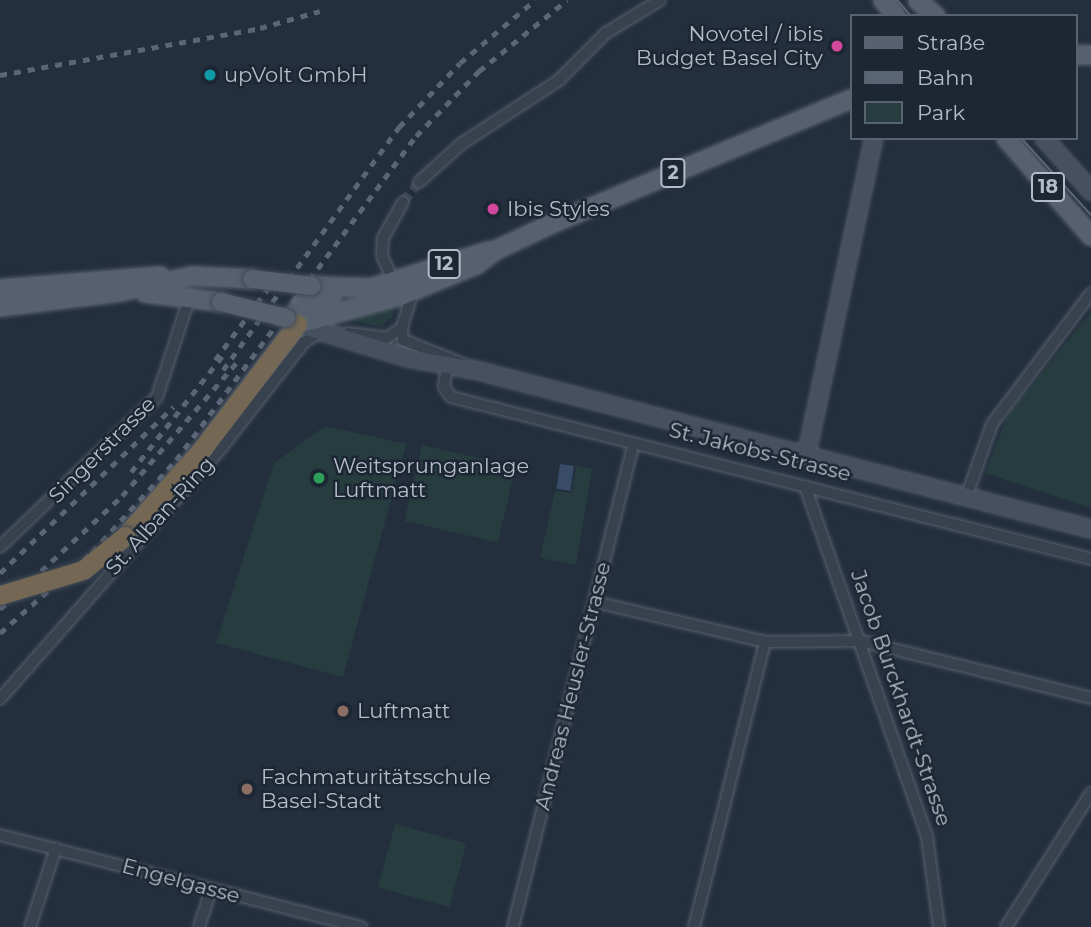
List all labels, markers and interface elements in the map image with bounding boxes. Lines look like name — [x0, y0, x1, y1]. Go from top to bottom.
legend — [850, 14, 1077, 140]
place label: Novotel / ibis Budget Basel City — [636, 21, 823, 71]
text: Straße — [917, 30, 985, 55]
marker: Novotel / ibis Budget Basel City — [829, 38, 845, 54]
place label: upVolt GmbH — [224, 62, 368, 88]
text: Bahn — [917, 65, 974, 90]
marker: upVolt GmbH — [202, 67, 218, 83]
text: Park — [917, 100, 965, 125]
road number: 2 — [659, 158, 687, 188]
road number: 18 — [1030, 172, 1066, 202]
place label: Ibis Styles — [507, 196, 610, 222]
marker: Ibis Styles — [485, 201, 501, 217]
road number: 12 — [426, 248, 462, 280]
street label: Singerstrasse — [44, 392, 160, 508]
street label: St. Jakobs-Strasse — [666, 417, 854, 487]
street label: St. Alban-Ring — [100, 452, 220, 580]
place label: Weitsprunganlage Luftmatt — [333, 453, 529, 503]
marker: Weitsprunganlage Luftmatt — [311, 470, 327, 486]
street label: Andreas Heusler-Strasse — [530, 559, 616, 813]
street label: Jacob Burckhardt-Strasse — [845, 567, 957, 829]
place label: Luftmatt — [357, 698, 450, 724]
marker: Luftmatt — [335, 703, 351, 719]
place label: Fachmaturitätsschule Basel-Stadt — [261, 764, 491, 814]
marker: Fachmaturitätsschule Basel-Stadt — [239, 781, 255, 797]
street label: Engelgasse — [119, 853, 243, 909]

